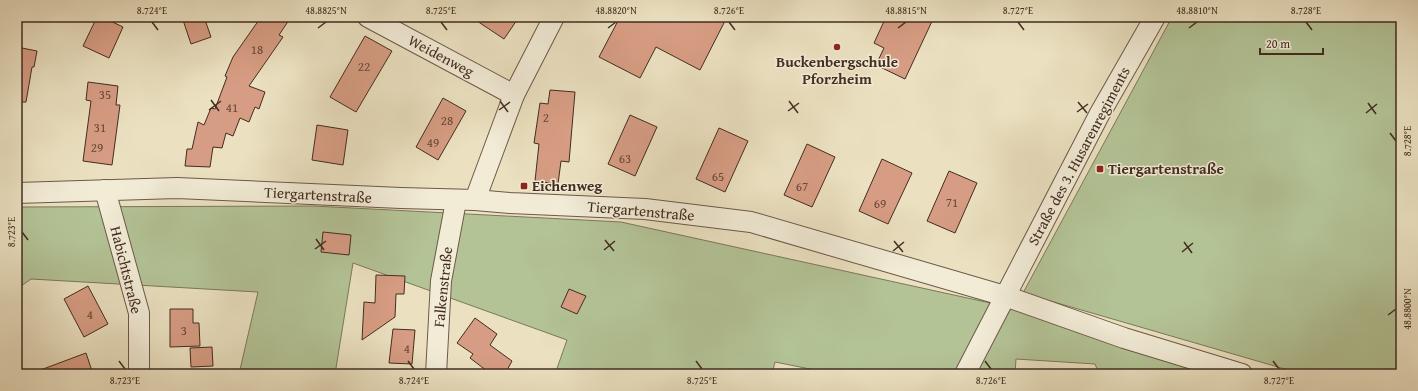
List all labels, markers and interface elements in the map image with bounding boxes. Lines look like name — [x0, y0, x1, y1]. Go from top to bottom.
text: 8.724°E — [137, 3, 167, 18]
text: 48.8825°N — [305, 3, 347, 18]
text: 8.725°E — [426, 3, 456, 18]
text: 48.8820°N — [595, 3, 637, 18]
text: 8.726°E — [714, 3, 744, 18]
text: 48.8815°N — [885, 3, 927, 18]
text: 8.727°E — [1003, 3, 1033, 18]
text: 48.8810°N — [1176, 3, 1218, 18]
text: 8.728°E — [1291, 3, 1321, 18]
street label: Weidenweg — [405, 29, 478, 82]
scale bar — [1260, 30, 1323, 56]
text: 20 m — [1266, 35, 1290, 52]
house number: 18 — [251, 40, 263, 59]
marker: Buckenbergschule Pforzheim — [832, 42, 842, 52]
place label: Buckenbergschule Pforzheim — [776, 51, 898, 89]
house number: 22 — [358, 57, 370, 76]
street label: Straße des 3. Husarenregiments — [1022, 63, 1135, 249]
house number: 35 — [99, 85, 111, 104]
house number: 41 — [226, 98, 238, 117]
house number: 2 — [543, 108, 549, 127]
house number: 28 — [441, 111, 453, 130]
house number: 31 — [94, 118, 106, 137]
text: 8.728°E — [1400, 126, 1415, 156]
house number: 49 — [427, 133, 439, 152]
house number: 29 — [91, 138, 103, 157]
house number: 63 — [619, 149, 631, 168]
place label: Tiergartenstraße — [1108, 158, 1224, 179]
marker: Tiergartenstraße — [1095, 164, 1105, 174]
house number: 65 — [712, 167, 724, 186]
place label: Eichenweg — [532, 175, 602, 196]
house number: 67 — [796, 177, 808, 196]
street label: Tiergartenstraße — [264, 181, 372, 208]
marker: Eichenweg — [519, 181, 529, 191]
house number: 71 — [946, 193, 958, 212]
house number: 69 — [874, 194, 886, 213]
street label: Tiergartenstraße — [587, 195, 696, 226]
text: 8.723°E — [4, 217, 19, 247]
street label: Habichtstraße — [105, 224, 147, 316]
street label: Falkenstraße — [428, 246, 457, 328]
text: 48.8800°N — [1400, 288, 1415, 330]
house number: 4 — [87, 305, 93, 324]
house number: 3 — [181, 321, 187, 340]
house number: 4 — [404, 339, 410, 358]
text: 8.723°E — [110, 373, 140, 388]
text: 8.724°E — [399, 373, 429, 388]
text: 8.725°E — [687, 373, 717, 388]
text: 8.726°E — [976, 373, 1006, 388]
text: 8.727°E — [1264, 373, 1294, 388]

